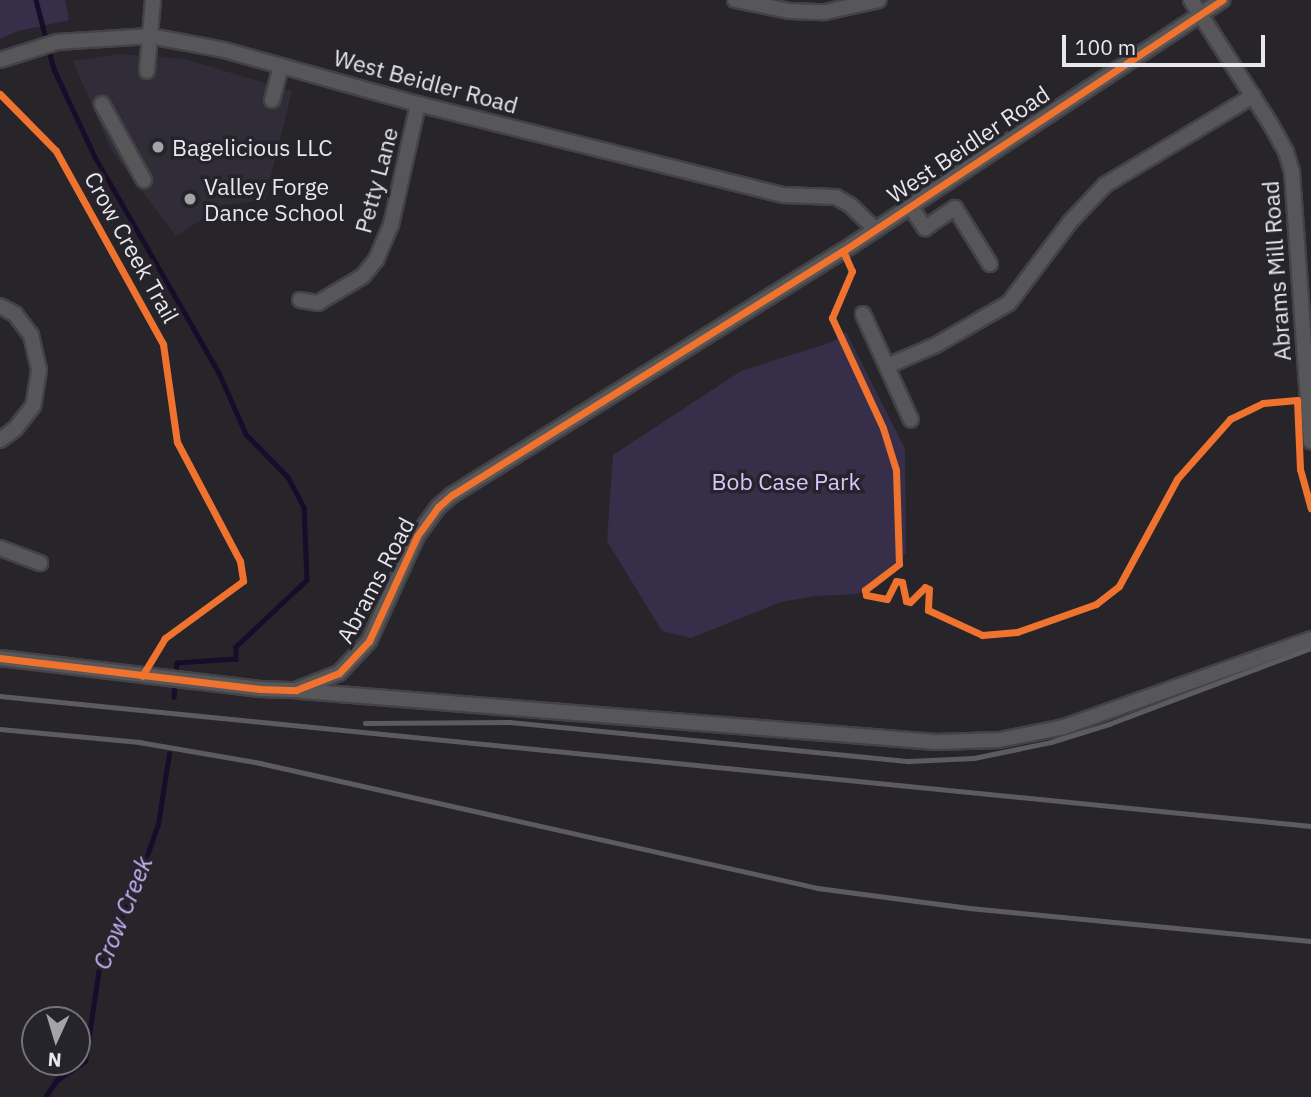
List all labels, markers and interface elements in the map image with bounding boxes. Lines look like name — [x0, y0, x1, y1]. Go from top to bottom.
scale bar — [1066, 21, 1269, 65]
text: 100 m — [1075, 33, 1136, 61]
street label: West Beidler Road — [331, 43, 521, 119]
street label: West Beidler Road — [882, 80, 1054, 208]
street label: Petty Lane — [349, 124, 403, 236]
place label: Bagelicious LLC — [172, 133, 332, 161]
marker: Bagelicious LLC — [150, 139, 166, 155]
street label: Crow Creek Trail — [79, 167, 185, 327]
place label: Valley Forge Dance School — [204, 172, 344, 226]
street label: Abrams Mill Road — [1256, 180, 1296, 362]
marker: Valley Forge Dance School — [182, 191, 198, 207]
park label: Bob Case Park — [711, 467, 861, 495]
street label: Abrams Road — [330, 512, 420, 648]
water label: Crow Creek — [87, 852, 159, 974]
north arrow — [21, 1006, 91, 1076]
text: N — [47, 1048, 62, 1072]

